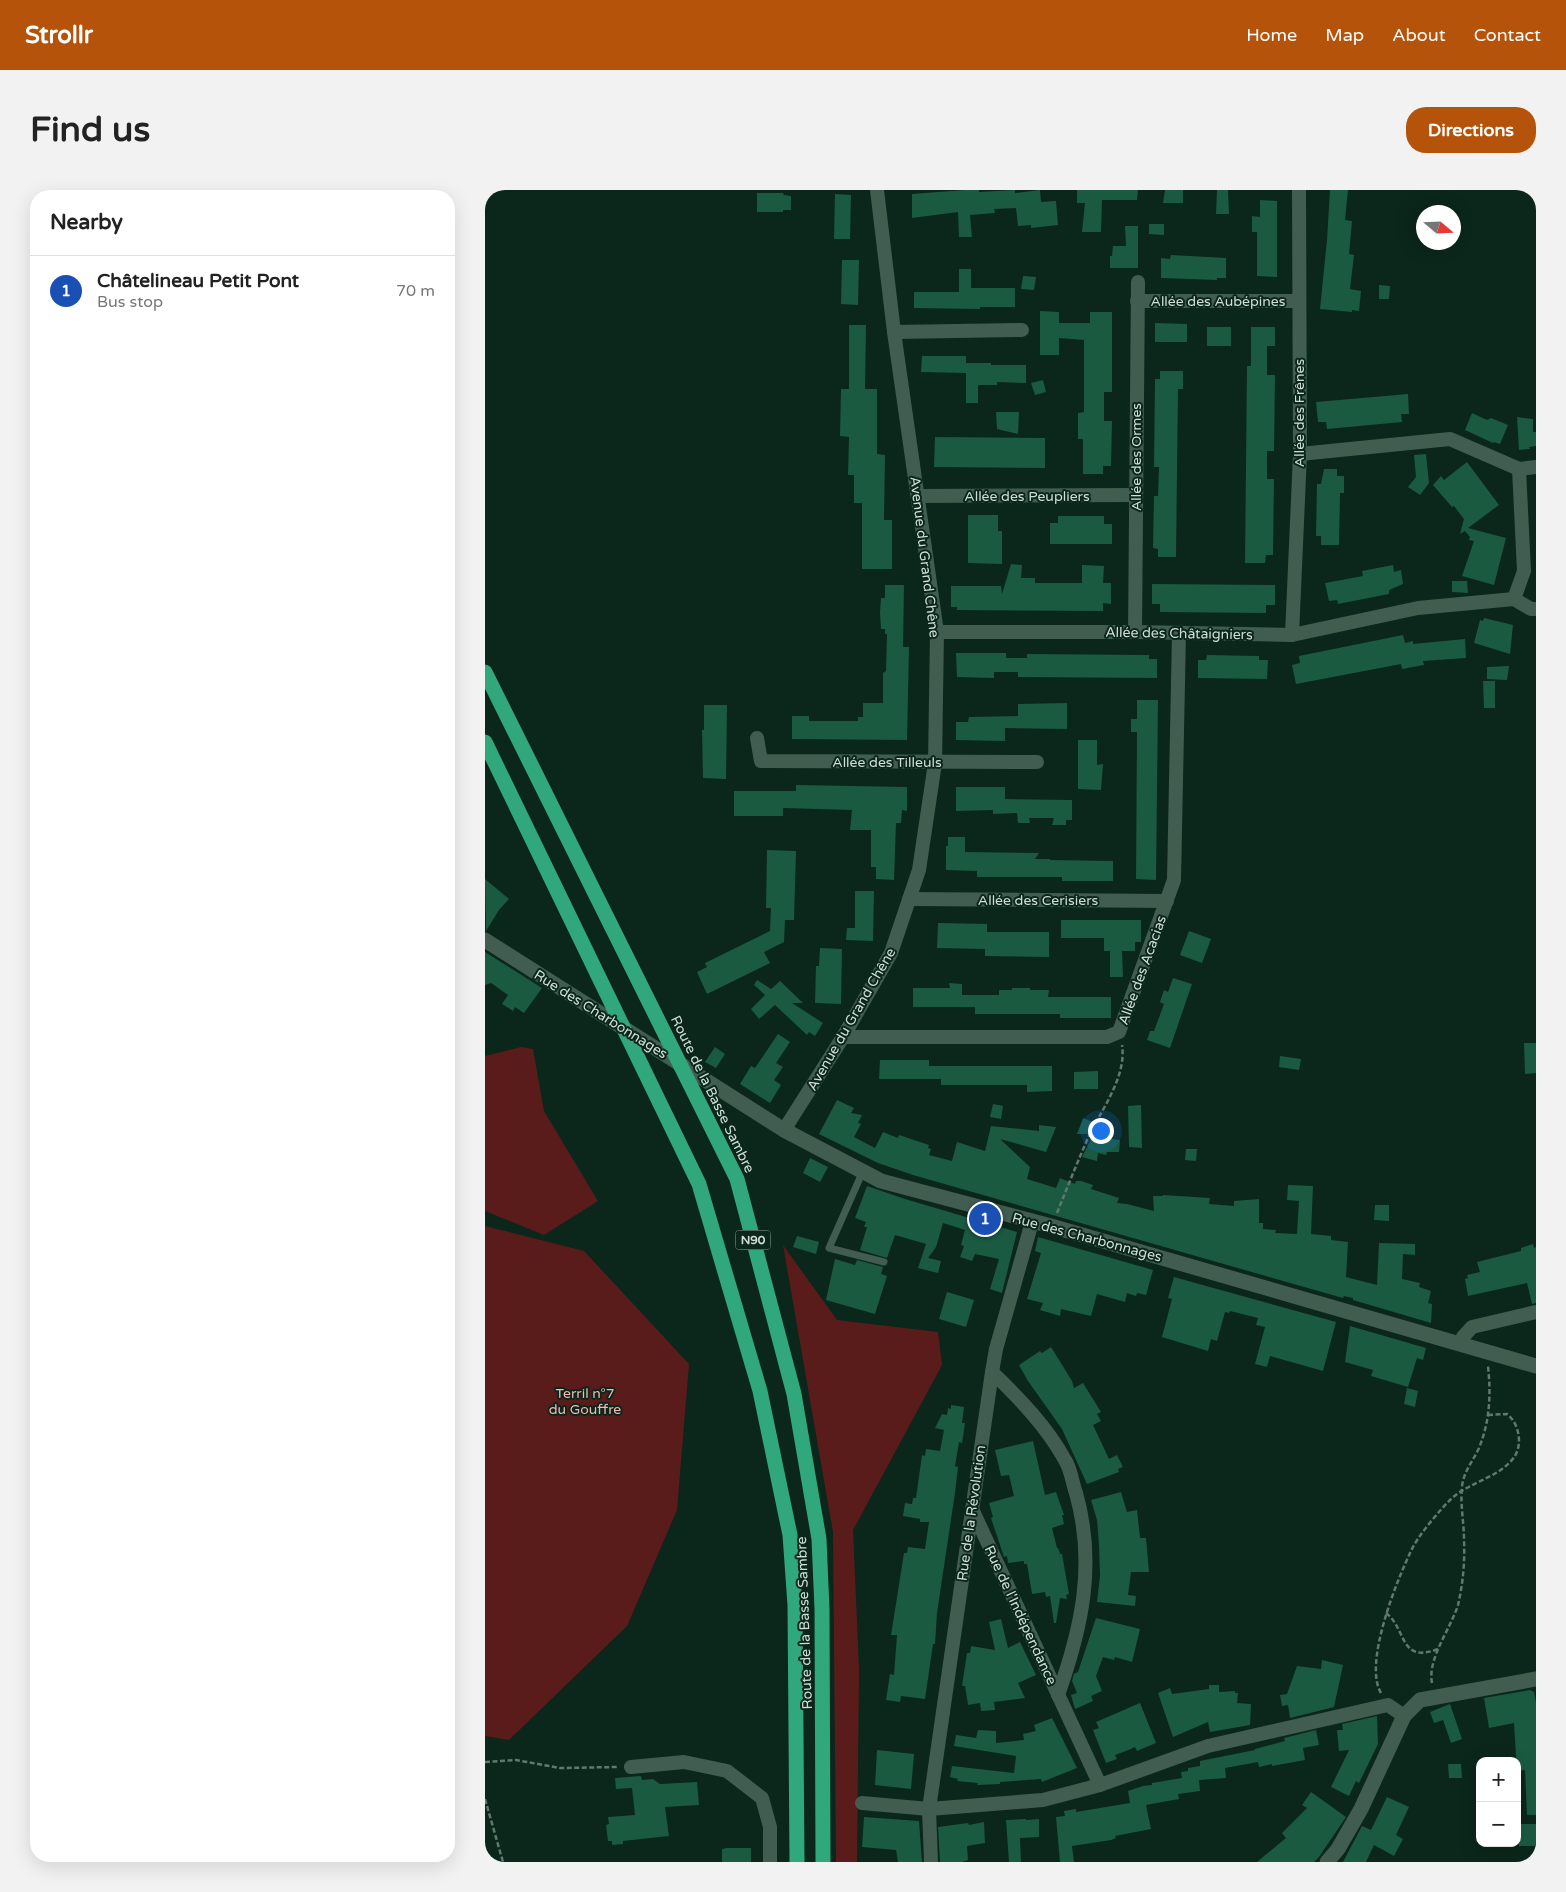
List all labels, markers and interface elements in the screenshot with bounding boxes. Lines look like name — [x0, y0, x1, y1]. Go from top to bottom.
text: Strollr — [25, 21, 93, 50]
text: Home — [1246, 24, 1297, 46]
text: Map — [1325, 24, 1364, 46]
text: About — [1392, 24, 1446, 46]
text: Contact — [1474, 24, 1541, 46]
button: Directions — [1406, 107, 1536, 153]
text: Find us — [30, 109, 150, 151]
north arrow — [1416, 205, 1461, 250]
text: Nearby — [50, 210, 123, 235]
text: Châtelineau Petit Pont — [97, 270, 299, 292]
text: 1 — [61, 281, 71, 301]
text: 70 m — [396, 281, 435, 301]
text: Bus stop — [97, 292, 163, 312]
street label: Allée des Aubépines — [1151, 293, 1286, 310]
street label: Allée des Frênes — [1291, 359, 1308, 467]
street label: Allée des Ormes — [1128, 403, 1145, 511]
street label: Avenue du Grand Chêne — [906, 476, 943, 639]
street label: Allée des Peupliers — [964, 488, 1090, 505]
street label: Allée des Châtaigniers — [1105, 624, 1253, 643]
street label: Allée des Tilleuls — [832, 754, 942, 771]
street label: Allée des Cerisiers — [978, 892, 1098, 909]
street label: Allée des Acacias — [1115, 913, 1170, 1027]
street label: Avenue du Grand Chêne — [804, 945, 899, 1094]
street label: Rue des Charbonnages — [531, 966, 671, 1063]
street label: Route de la Basse Sambre — [667, 1013, 758, 1176]
your location — [1088, 1118, 1114, 1144]
pin: 1 — [969, 1200, 1001, 1238]
street label: Rue des Charbonnages — [1010, 1209, 1164, 1266]
road number: N90 — [735, 1230, 771, 1250]
park label: Terril n°7 du Gouffre — [549, 1385, 621, 1418]
street label: Rue de la Révolution — [954, 1444, 989, 1582]
street label: Route de la Basse Sambre — [793, 1536, 816, 1710]
street label: Rue de l'Indépendance — [981, 1543, 1060, 1688]
map controls — [1476, 1757, 1521, 1847]
button: + — [1476, 1757, 1521, 1802]
button: − — [1476, 1802, 1521, 1847]

